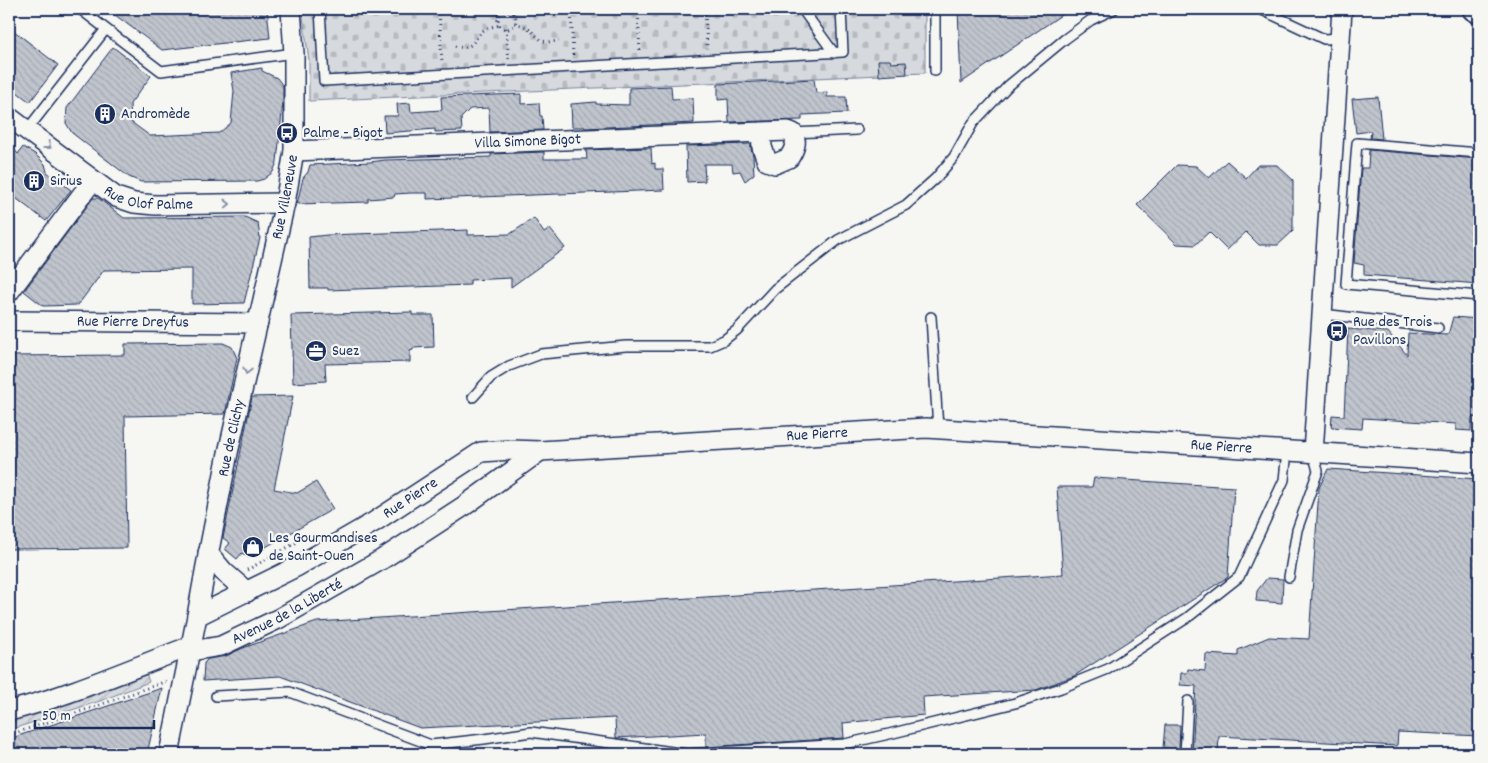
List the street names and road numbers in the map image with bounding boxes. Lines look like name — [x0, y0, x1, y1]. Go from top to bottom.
street label: Villa Simone Bigot — [474, 128, 581, 155]
street label: Rue Villeneuve — [266, 153, 305, 242]
street label: Rue Olof Palme — [98, 180, 193, 217]
street label: Rue Pierre Dreyfus — [77, 310, 189, 334]
street label: Rue de Clichy — [212, 397, 251, 479]
street label: Rue Pierre — [786, 421, 848, 448]
street label: Rue Pierre — [1190, 433, 1253, 460]
street label: Rue Pierre — [378, 472, 442, 525]
street label: Avenue de la Liberté — [228, 573, 347, 651]

